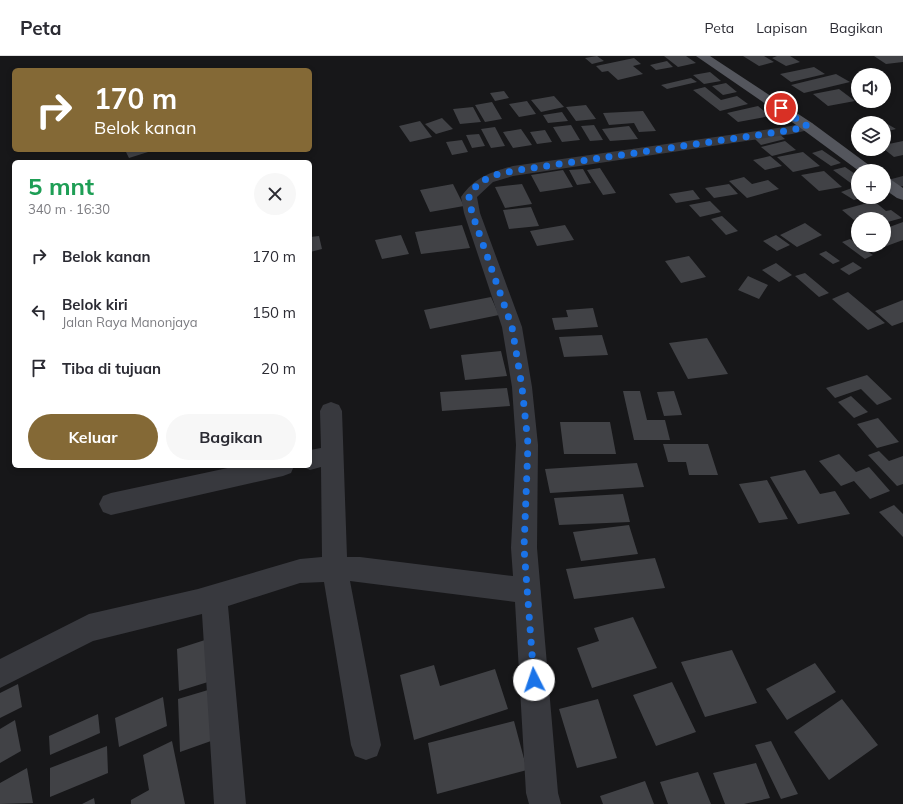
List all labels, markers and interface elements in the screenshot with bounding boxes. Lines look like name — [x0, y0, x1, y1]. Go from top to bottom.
text: Peta — [20, 16, 62, 40]
text: Peta — [705, 19, 734, 37]
text: Lapisan — [756, 19, 808, 37]
text: Bagikan — [830, 19, 883, 37]
map controls — [851, 68, 891, 252]
button: sound — [851, 68, 891, 108]
text: 170 m — [94, 81, 177, 116]
icon: right — [28, 84, 80, 136]
pin — [764, 91, 798, 125]
icon: arrive — [770, 97, 792, 119]
text: Belok kanan — [94, 116, 196, 139]
button: layers — [851, 116, 891, 156]
button: + — [851, 164, 891, 204]
text: 5 mnt — [28, 171, 94, 201]
button: close — [254, 173, 296, 215]
text: 340 m · 16:30 — [28, 201, 110, 217]
button: − — [851, 212, 891, 252]
icon: right — [28, 245, 50, 267]
text: Belok kanan — [62, 247, 151, 266]
text: 170 m — [252, 247, 296, 266]
text: Belok kiri — [62, 295, 128, 314]
icon: left — [28, 301, 50, 323]
text: 150 m — [252, 303, 296, 322]
text: Jalan Raya Manonjaya — [62, 314, 198, 330]
icon: arrive — [28, 357, 50, 379]
text: Tiba di tujuan — [62, 359, 161, 378]
text: 20 m — [261, 359, 296, 378]
button: Keluar — [28, 414, 158, 460]
button: Bagikan — [166, 414, 296, 460]
position arrow — [513, 659, 555, 701]

